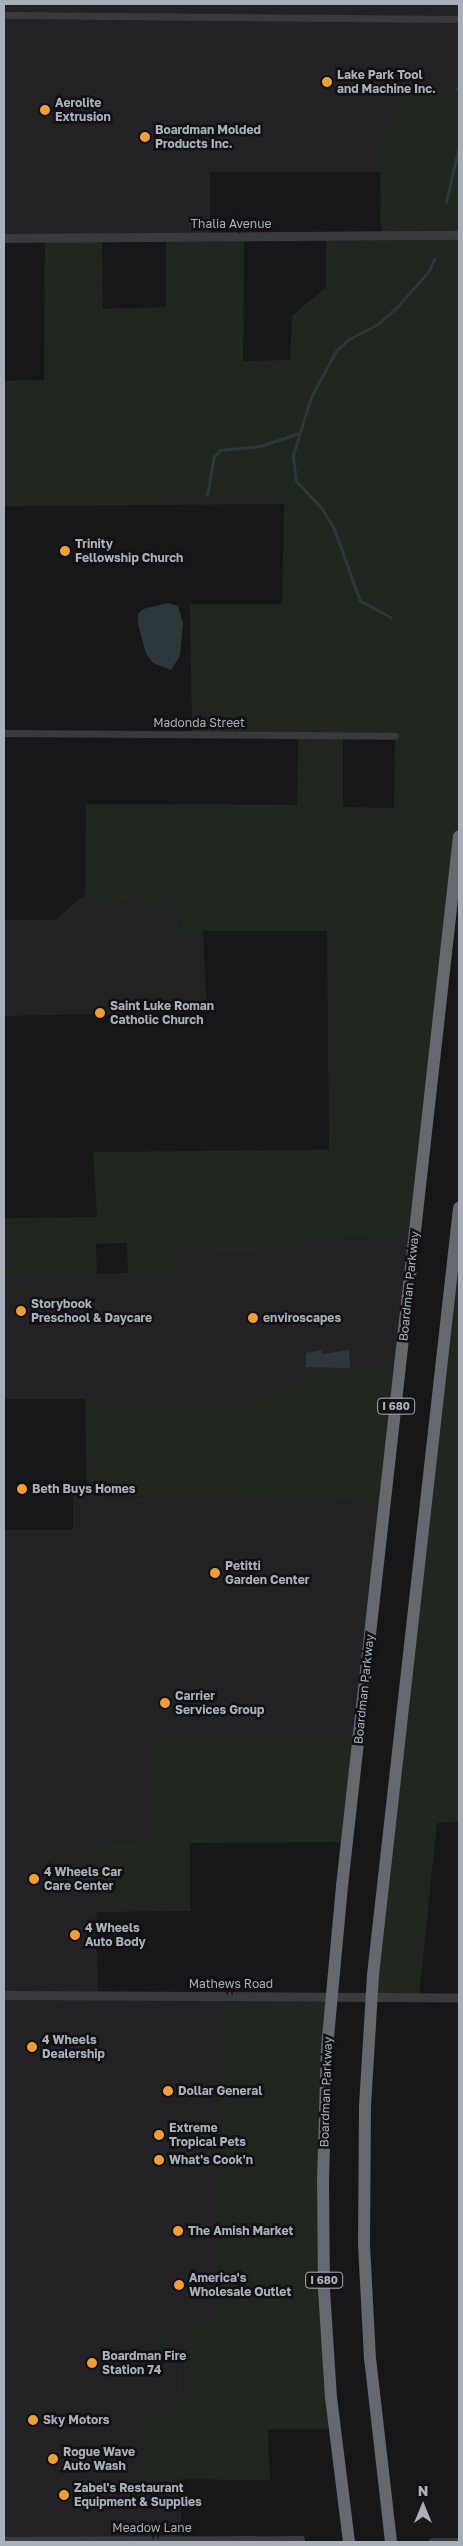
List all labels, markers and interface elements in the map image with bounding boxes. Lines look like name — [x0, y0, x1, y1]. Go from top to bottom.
place label: Lake Park Tool and Machine Inc. — [337, 68, 436, 96]
marker: Lake Park Tool and Machine Inc. — [321, 76, 333, 88]
place label: Aerolite Extrusion — [55, 96, 111, 124]
marker: Aerolite Extrusion — [39, 104, 51, 116]
place label: Boardman Molded Products Inc. — [155, 123, 261, 151]
marker: Boardman Molded Products Inc. — [139, 131, 151, 143]
street label: Thalia Avenue — [191, 217, 271, 231]
place label: Trinity Fellowship Church — [75, 537, 183, 565]
marker: Trinity Fellowship Church — [59, 545, 71, 557]
street label: Madonda Street — [153, 716, 245, 730]
place label: Saint Luke Roman Catholic Church — [110, 999, 214, 1027]
marker: Saint Luke Roman Catholic Church — [94, 1007, 106, 1019]
street label: Boardman Parkway — [396, 1230, 422, 1342]
place label: Storybook Preschool & Daycare — [31, 1297, 152, 1325]
marker: Storybook Preschool & Daycare — [15, 1305, 27, 1317]
place label: enviroscapes — [263, 1311, 341, 1325]
marker: enviroscapes — [247, 1312, 259, 1324]
road number: I 680 — [376, 1398, 416, 1414]
place label: Beth Buys Homes — [32, 1482, 136, 1496]
marker: Beth Buys Homes — [16, 1483, 28, 1495]
place label: Petitti Garden Center — [225, 1559, 309, 1587]
marker: Petitti Garden Center — [209, 1567, 221, 1579]
street label: Boardman Parkway — [351, 1633, 377, 1745]
place label: Carrier Services Group — [175, 1689, 264, 1717]
marker: Carrier Services Group — [159, 1697, 171, 1709]
place label: 4 Wheels Car Care Center — [44, 1865, 122, 1893]
marker: 4 Wheels Car Care Center — [28, 1873, 40, 1885]
place label: 4 Wheels Auto Body — [85, 1921, 146, 1949]
marker: 4 Wheels Auto Body — [69, 1929, 81, 1941]
street label: Mathews Road — [189, 1977, 273, 1991]
place label: 4 Wheels Dealership — [42, 2033, 105, 2061]
street label: Boardman Parkway — [317, 2036, 335, 2148]
marker: 4 Wheels Dealership — [26, 2041, 38, 2053]
place label: Dollar General — [178, 2084, 262, 2098]
marker: Dollar General — [162, 2085, 174, 2097]
place label: Extreme Tropical Pets — [169, 2121, 246, 2149]
marker: Extreme Tropical Pets — [153, 2129, 165, 2141]
place label: What's Cook'n — [169, 2153, 253, 2167]
marker: What's Cook'n — [153, 2154, 165, 2166]
place label: The Amish Market — [188, 2224, 293, 2238]
marker: The Amish Market — [172, 2225, 184, 2237]
place label: America's Wholesale Outlet — [189, 2271, 291, 2299]
road number: I 680 — [304, 2272, 344, 2288]
marker: America's Wholesale Outlet — [173, 2279, 185, 2291]
place label: Boardman Fire Station 74 — [102, 2349, 186, 2377]
marker: Boardman Fire Station 74 — [86, 2357, 98, 2369]
place label: Sky Motors — [43, 2413, 110, 2427]
marker: Sky Motors — [27, 2414, 39, 2426]
place label: Rogue Wave Auto Wash — [63, 2445, 135, 2473]
marker: Rogue Wave Auto Wash — [47, 2453, 59, 2465]
place label: Zabel's Restaurant Equipment & Supplies — [74, 2481, 202, 2509]
north arrow — [398, 2481, 448, 2531]
text: N — [418, 2482, 428, 2499]
marker: Zabel's Restaurant Equipment & Supplies — [58, 2489, 70, 2501]
street label: Meadow Lane — [112, 2521, 192, 2535]

